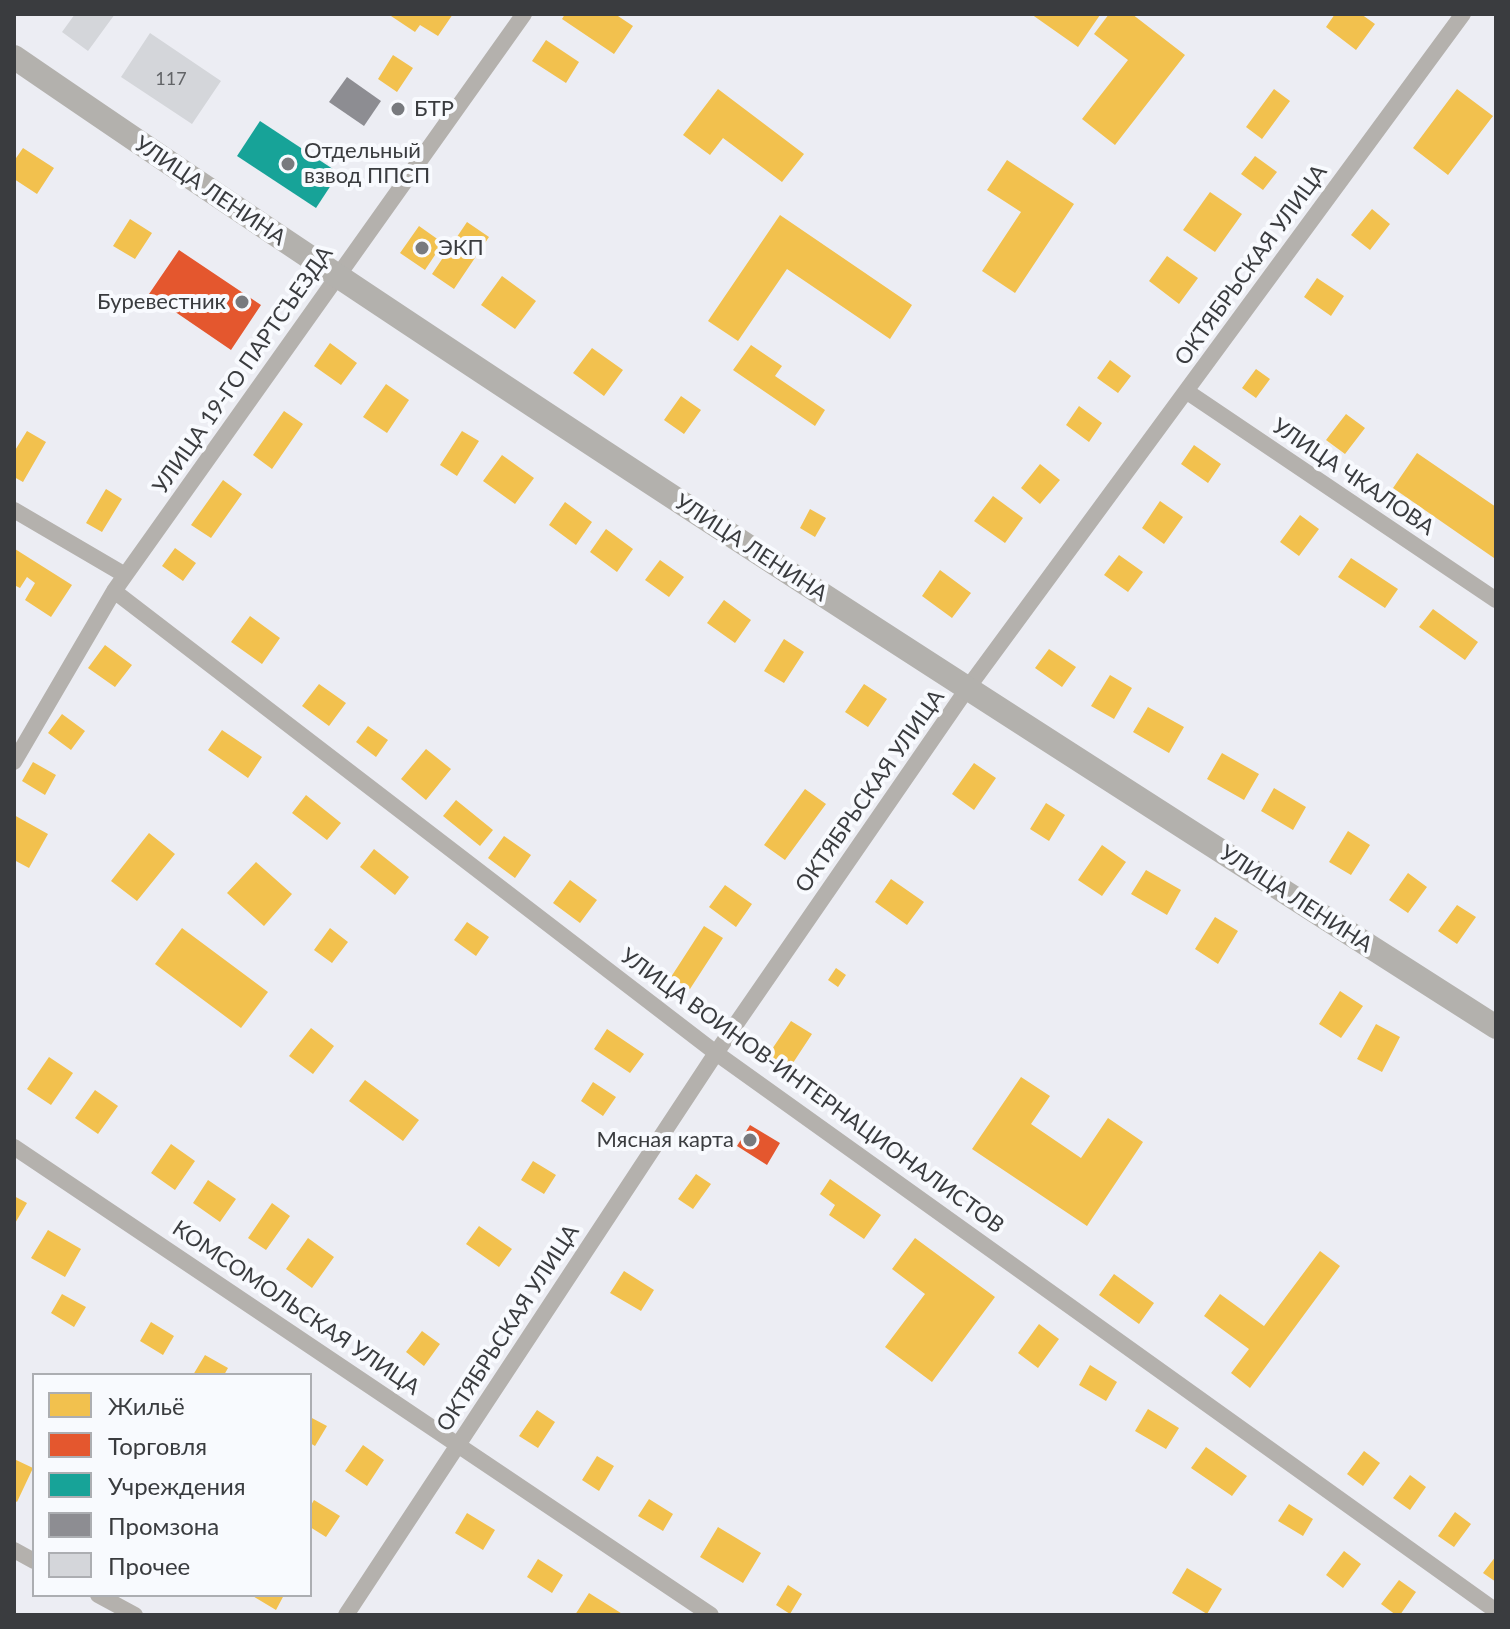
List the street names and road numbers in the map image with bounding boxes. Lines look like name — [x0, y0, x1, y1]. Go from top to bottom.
street label: УЛИЦА ЛЕНИНА — [129, 131, 291, 251]
street label: ОКТЯБРЬСКАЯ УЛИЦА — [1169, 160, 1333, 370]
street label: УЛИЦА 19-ГО ПАРТСЪЕЗДА — [147, 241, 339, 499]
street label: УЛИЦА ЧКАЛОВА — [1267, 413, 1439, 541]
street label: УЛИЦА ЛЕНИНА — [670, 489, 832, 607]
street label: ОКТЯБРЬСКАЯ УЛИЦА — [790, 685, 950, 897]
street label: УЛИЦА ЛЕНИНА — [1215, 840, 1377, 958]
street label: УЛИЦА ВОИНОВ-ИНТЕРНАЦИОНАЛИСТОВ — [615, 943, 1009, 1239]
street label: КОМСОМОЛЬСКАЯ УЛИЦА — [167, 1215, 425, 1401]
street label: ОКТЯБРЬСКАЯ УЛИЦА — [431, 1220, 585, 1436]

